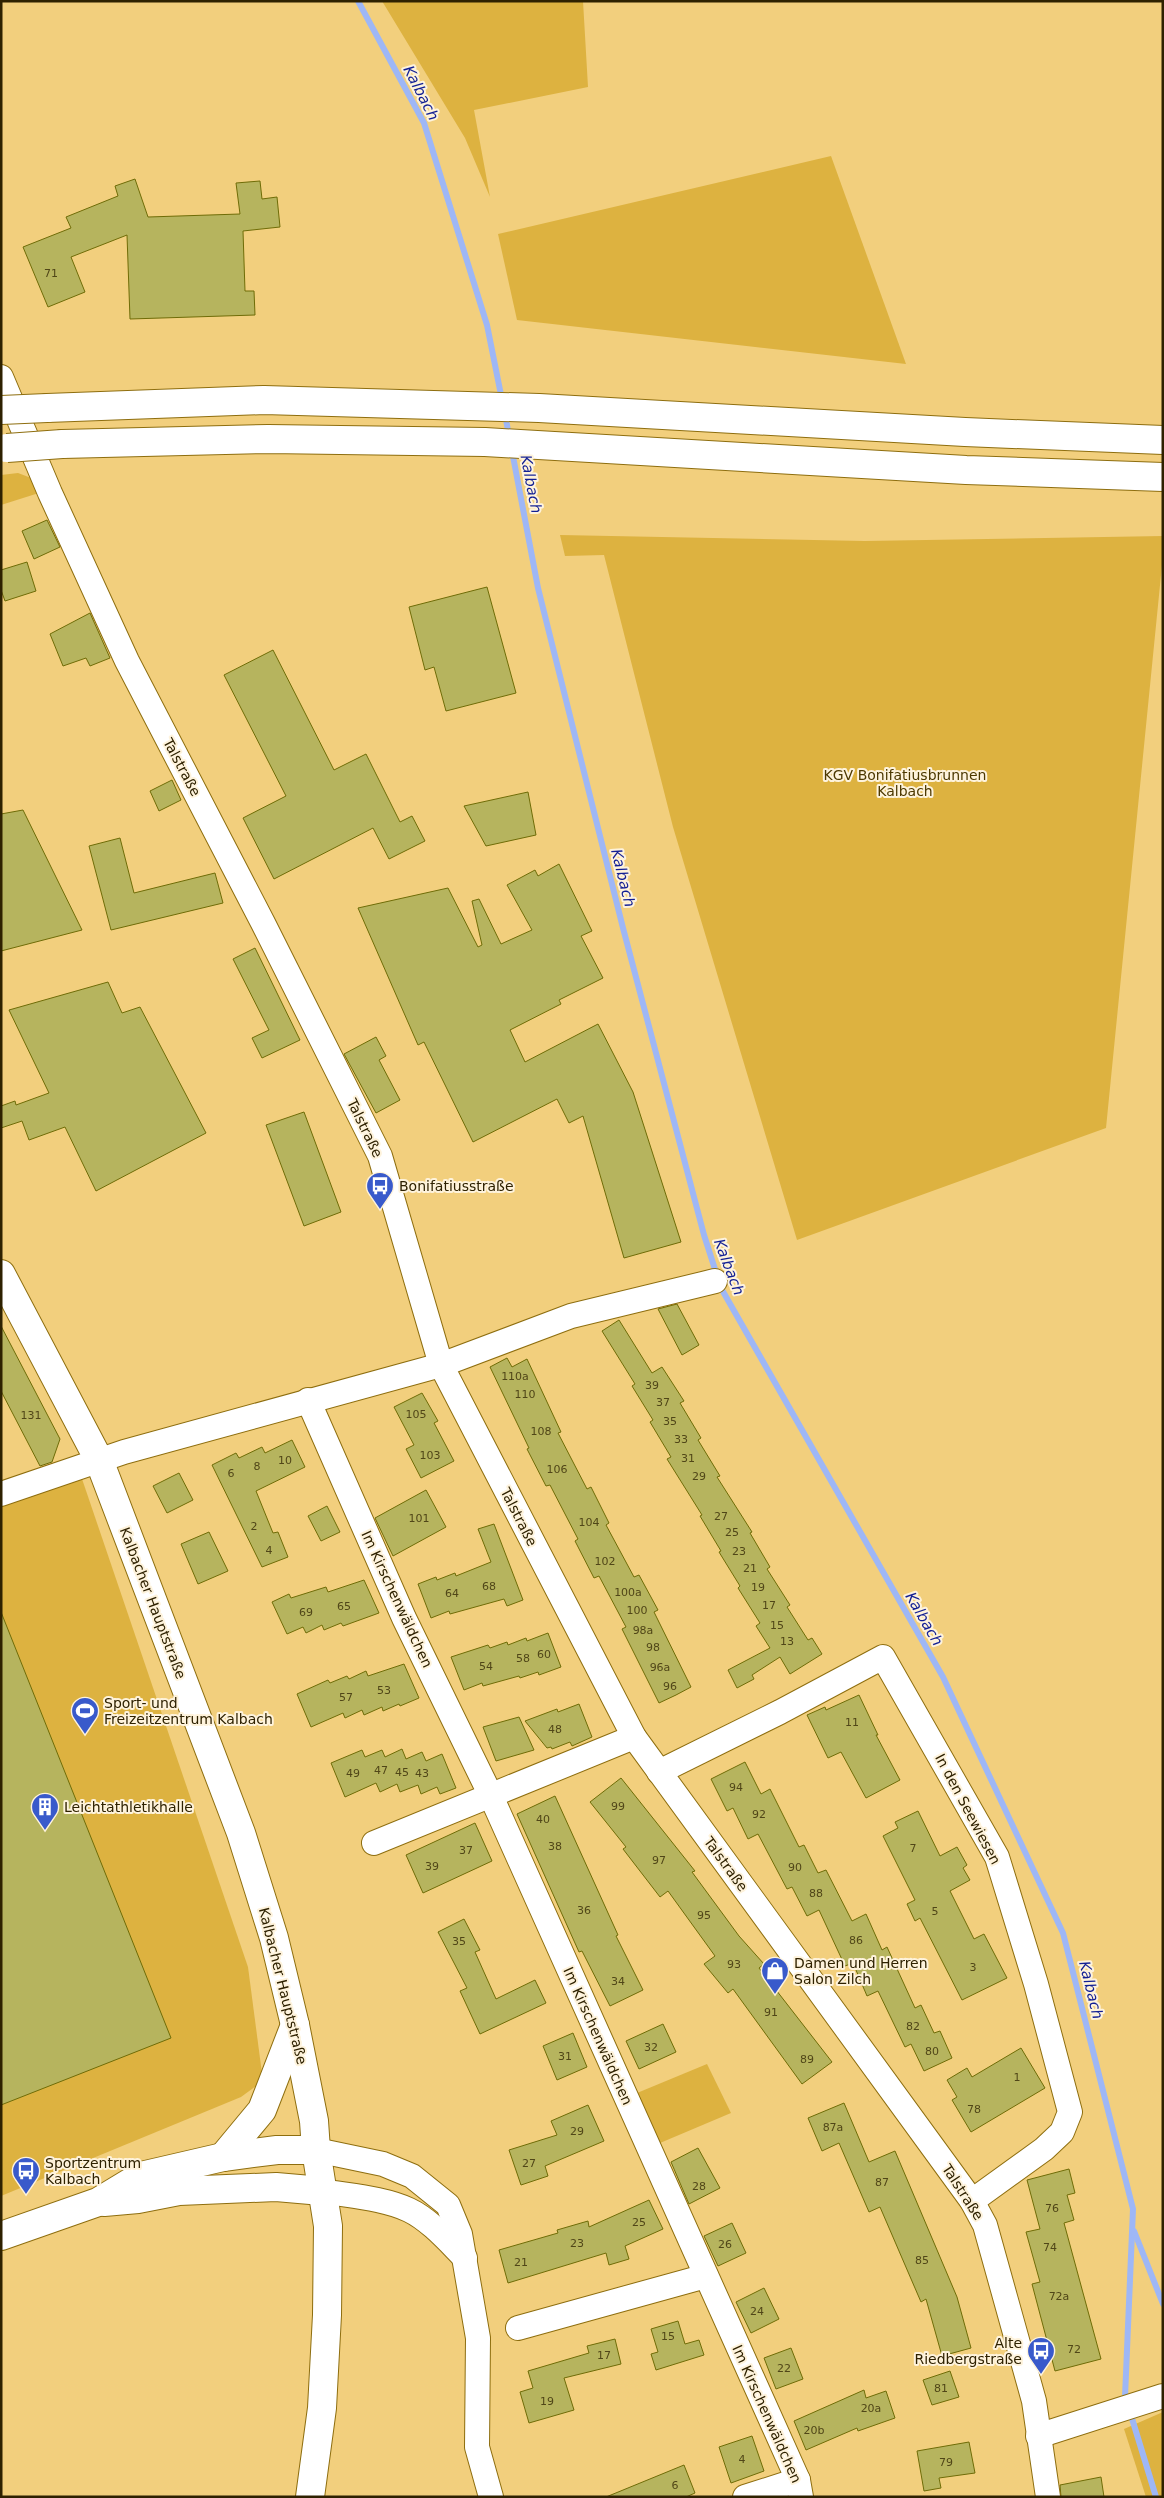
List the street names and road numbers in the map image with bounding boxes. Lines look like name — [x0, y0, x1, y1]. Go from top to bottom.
street label: Talstraße — [160, 734, 204, 799]
street label: Talstraße — [344, 1095, 386, 1160]
street label: Talstraße — [497, 1484, 540, 1549]
street label: Kalbacher Hauptstraße — [117, 1525, 189, 1681]
street label: Im Kirschenwäldchen — [358, 1528, 436, 1670]
street label: In den Seewiesen — [932, 1751, 1004, 1867]
street label: Talstraße — [700, 1833, 751, 1894]
street label: Kalbacher Hauptstraße — [256, 1906, 310, 2066]
street label: Im Kirschenwäldchen — [560, 1965, 636, 2107]
street label: Talstraße — [939, 2160, 987, 2223]
street label: Im Kirschenwäldchen — [729, 2343, 805, 2485]

